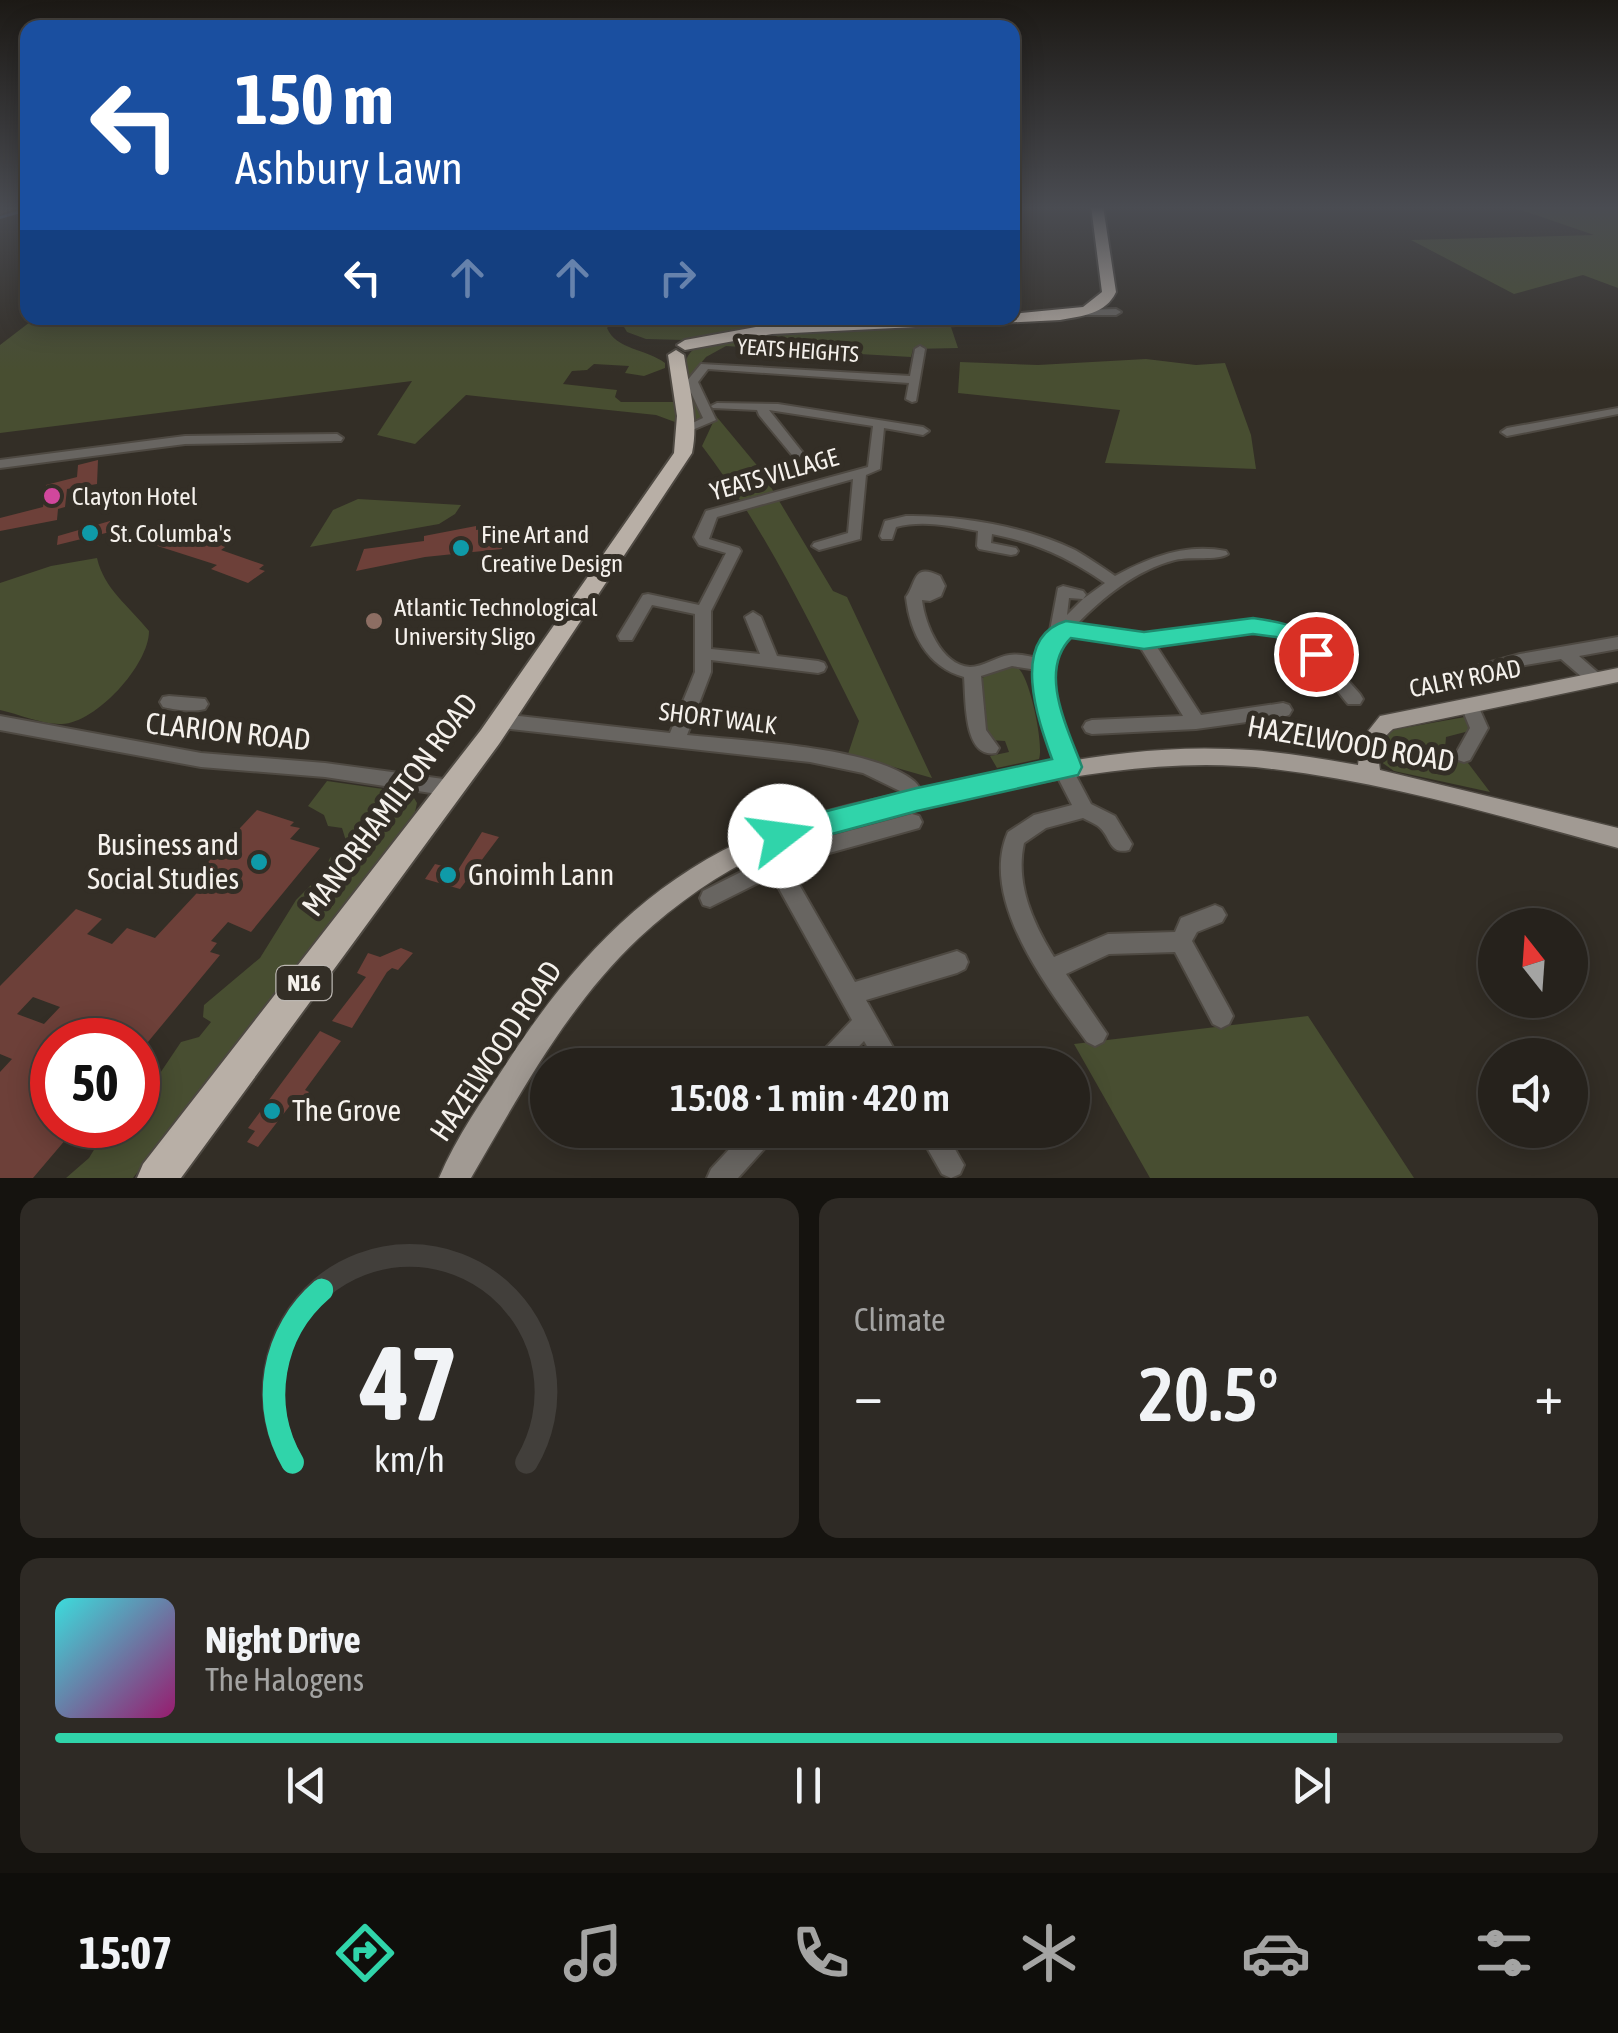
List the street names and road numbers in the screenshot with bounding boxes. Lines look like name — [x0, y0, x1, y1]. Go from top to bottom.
street label: YEATS HEIGHTS — [736, 333, 860, 367]
street label: YEATS VILLAGE — [707, 442, 842, 506]
street label: CALRY ROAD — [1407, 653, 1523, 703]
street label: MANORHAMILTON ROAD — [295, 687, 484, 922]
street label: SHORT WALK — [658, 697, 778, 739]
street label: CLARION ROAD — [144, 705, 312, 757]
street label: HAZELWOOD ROAD — [1245, 708, 1457, 778]
street label: HAZELWOOD ROAD — [423, 954, 568, 1147]
road number: N16 — [276, 966, 332, 1000]

